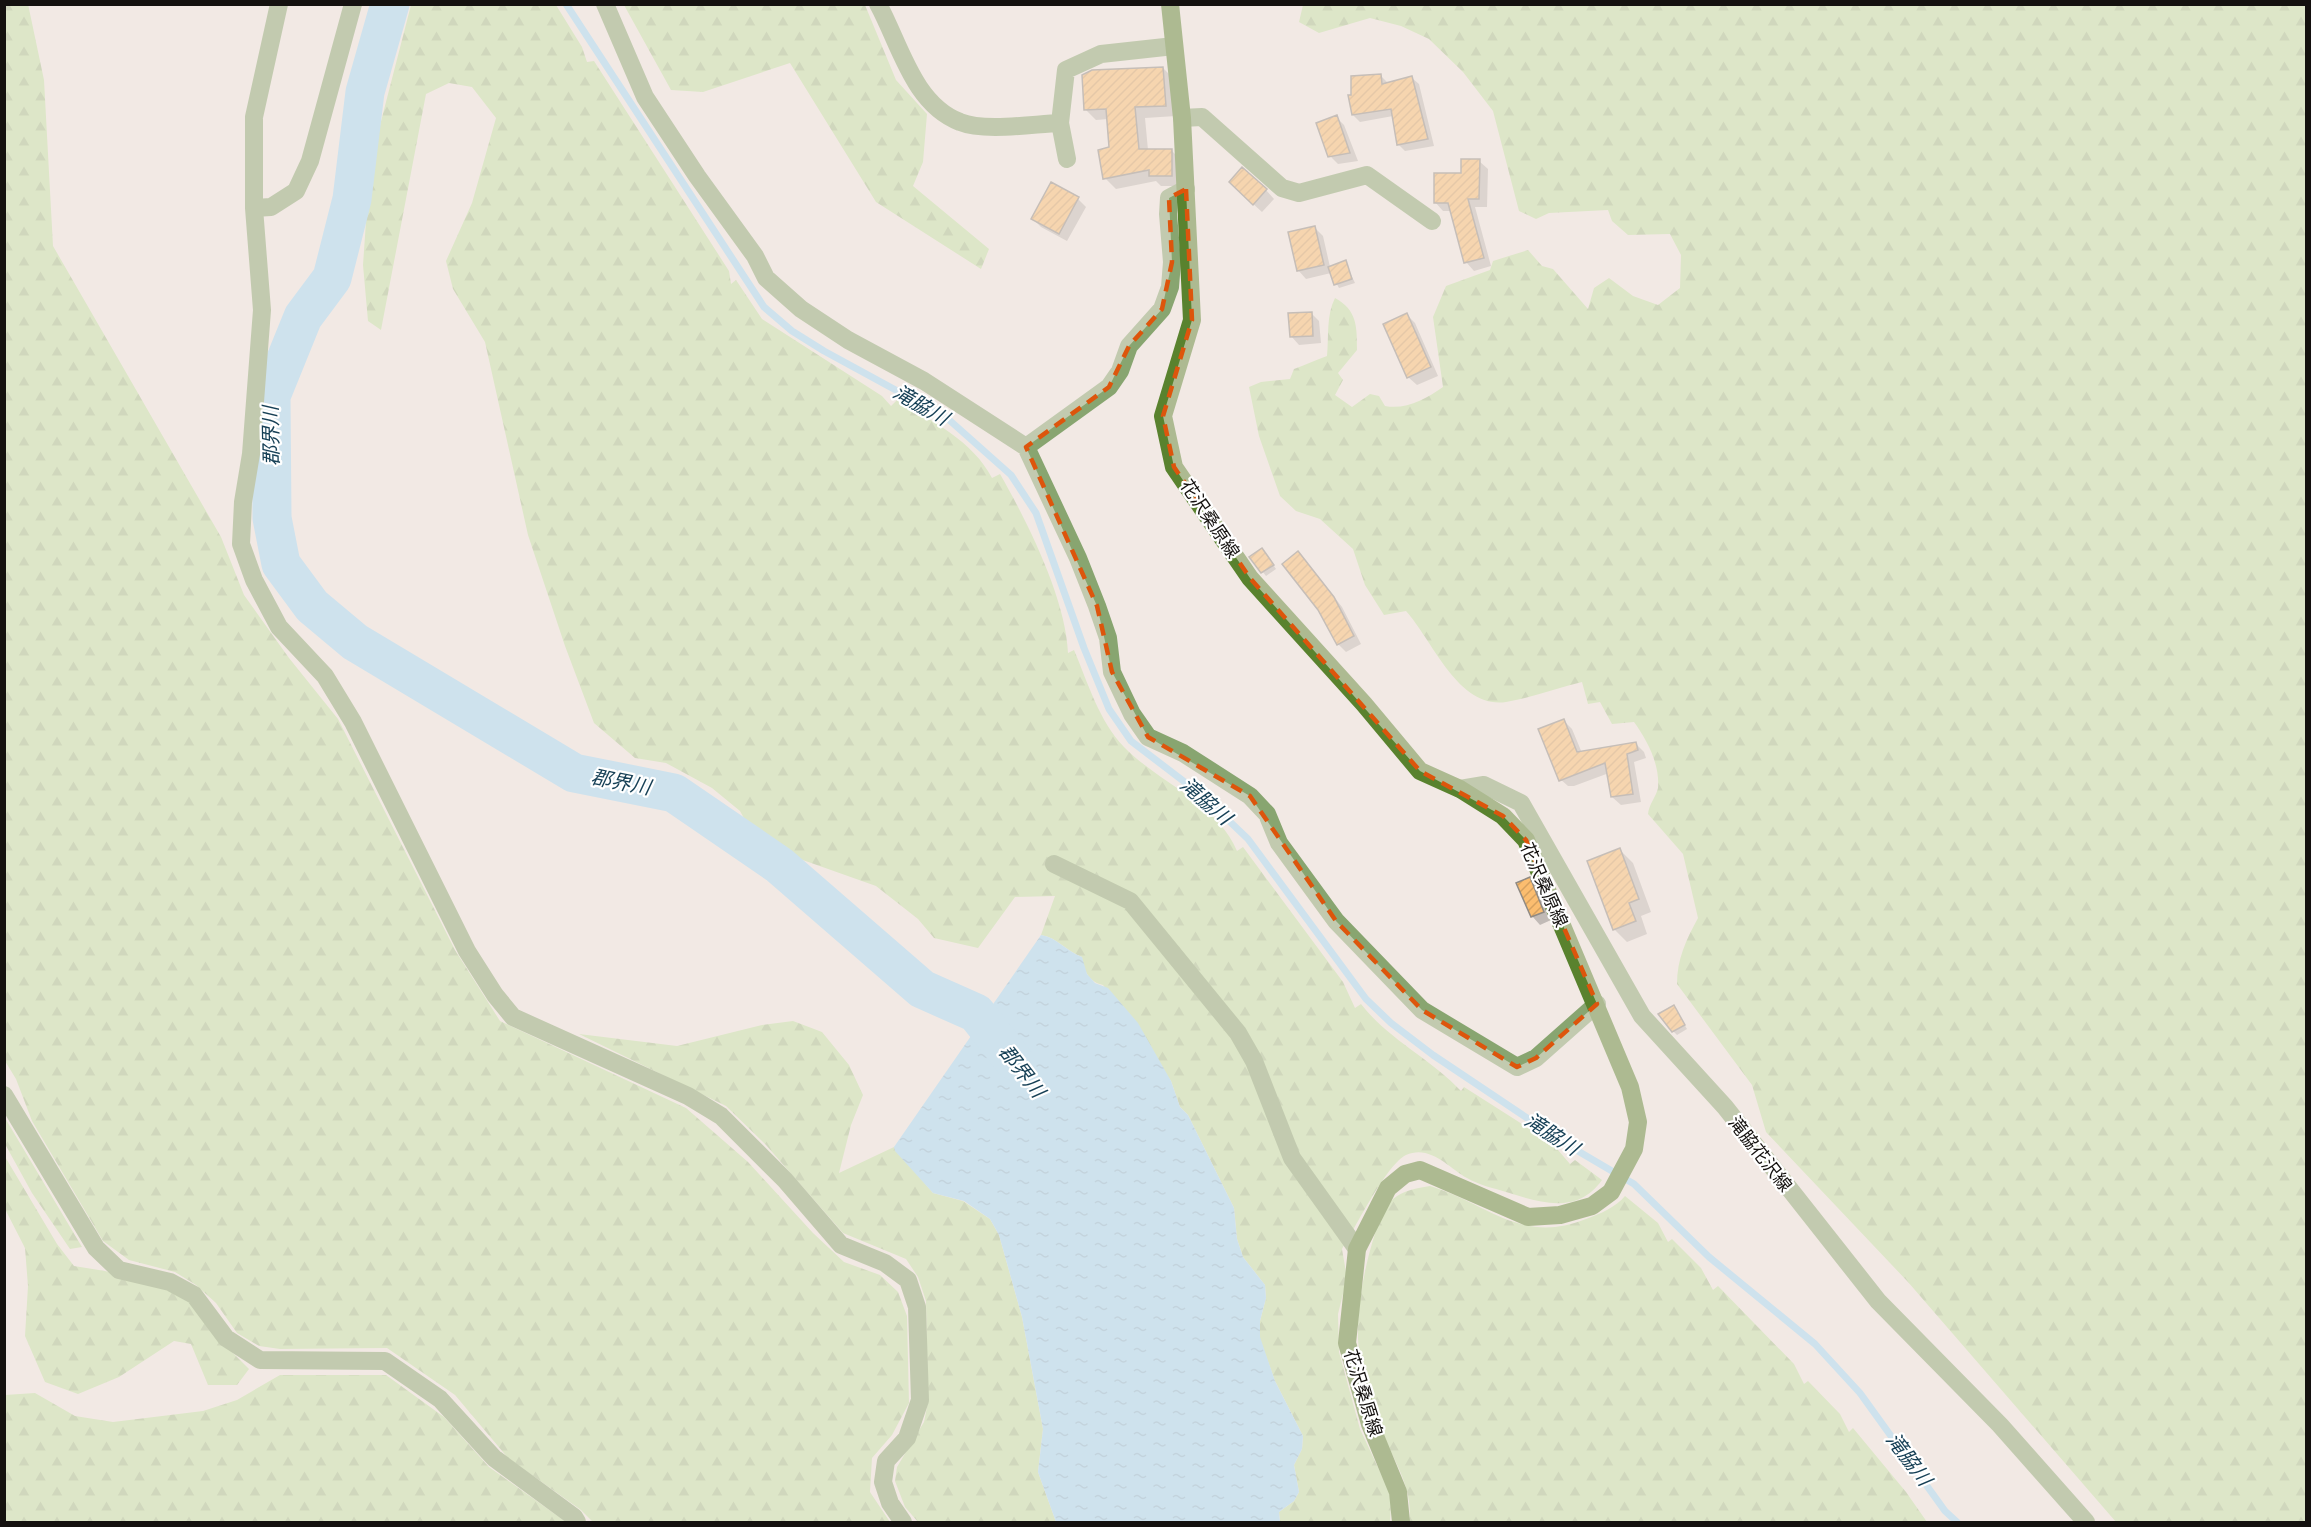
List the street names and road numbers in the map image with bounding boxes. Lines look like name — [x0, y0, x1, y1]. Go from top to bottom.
street label: 花沢桑原線 — [1176, 476, 1244, 562]
street label: 花沢桑原線 — [1516, 839, 1572, 931]
street label: 滝脇花沢線 — [1724, 1112, 1796, 1196]
street label: 花沢桑原線 — [1339, 1347, 1387, 1439]

